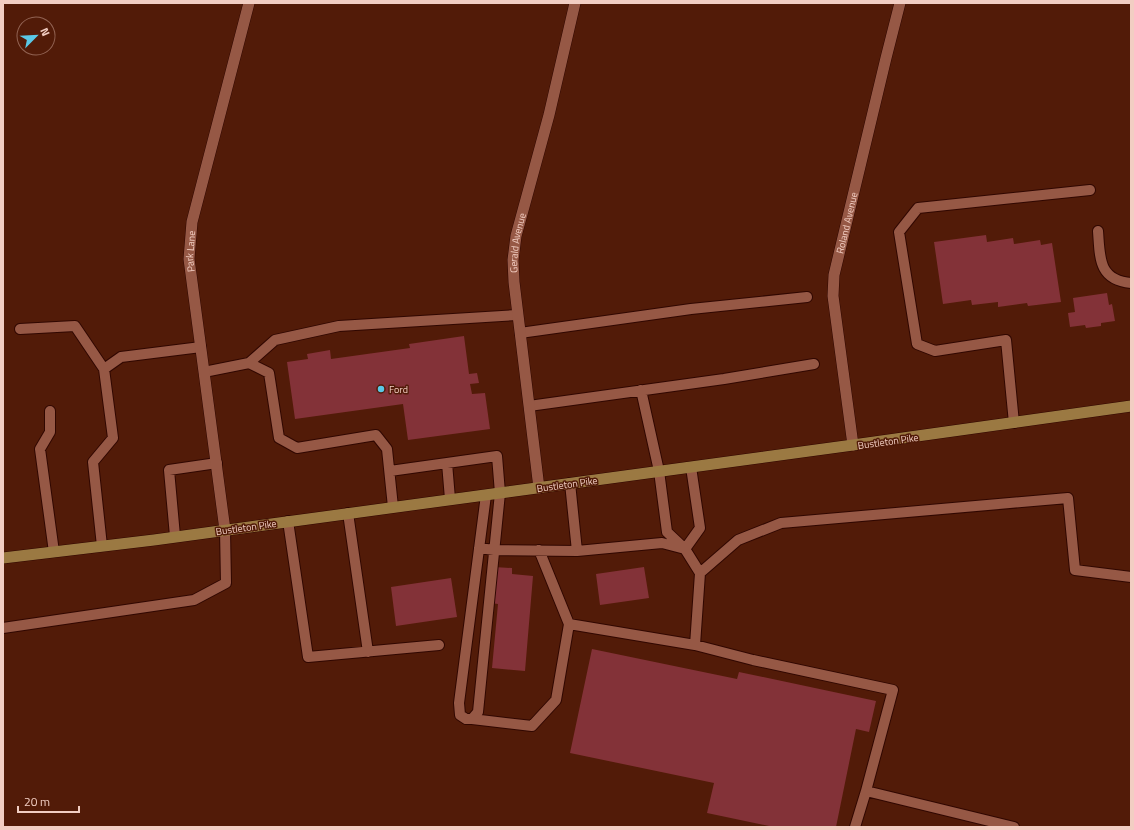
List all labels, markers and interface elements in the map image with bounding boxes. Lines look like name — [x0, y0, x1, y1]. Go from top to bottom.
north arrow — [16, 16, 56, 56]
text: N — [36, 25, 54, 39]
street label: Roland Avenue — [832, 191, 862, 255]
street label: Gerald Avenue — [506, 211, 530, 273]
street label: Park Lane — [182, 230, 199, 273]
place label: Ford — [389, 382, 408, 397]
marker: Ford — [376, 384, 386, 394]
street label: Bustleton Pike — [857, 430, 919, 453]
street label: Bustleton Pike — [536, 473, 598, 496]
street label: Bustleton Pike — [215, 516, 277, 539]
scale bar — [18, 788, 79, 814]
text: 20 m — [24, 792, 50, 811]

